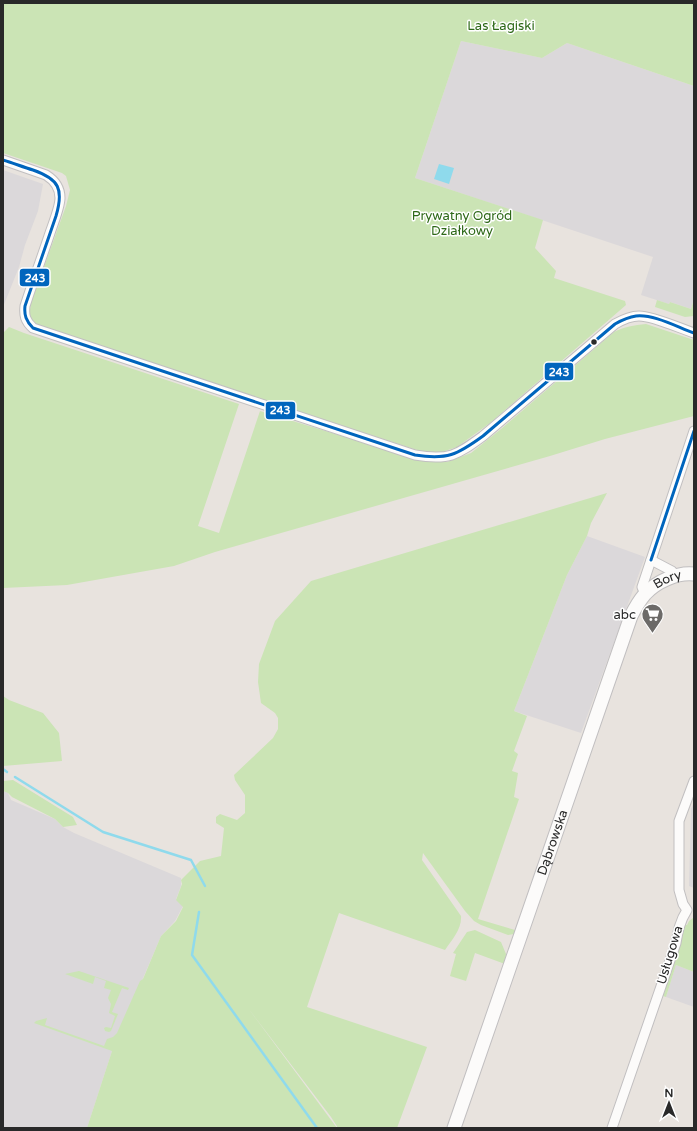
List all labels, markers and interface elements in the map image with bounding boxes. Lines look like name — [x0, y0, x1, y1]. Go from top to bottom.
park label: Las Łagiski — [467, 18, 535, 34]
park label: Prywatny Ogród Działkowy — [412, 208, 512, 239]
line badge: 243 — [19, 268, 50, 287]
text: 243 — [25, 272, 45, 285]
unlabelled marker — [589, 337, 599, 347]
line badge: 243 — [544, 362, 574, 381]
text: 243 — [549, 366, 569, 379]
line badge: 243 — [265, 401, 296, 420]
text: 243 — [270, 404, 290, 417]
street label: Bory — [650, 567, 683, 592]
supermarket icon: abc — [639, 602, 665, 635]
place label: abc — [614, 607, 636, 623]
street label: Dąbrowska — [534, 808, 571, 878]
street label: Usługowa — [653, 924, 687, 986]
north arrow — [649, 1083, 689, 1123]
text: N — [665, 1087, 673, 1100]

